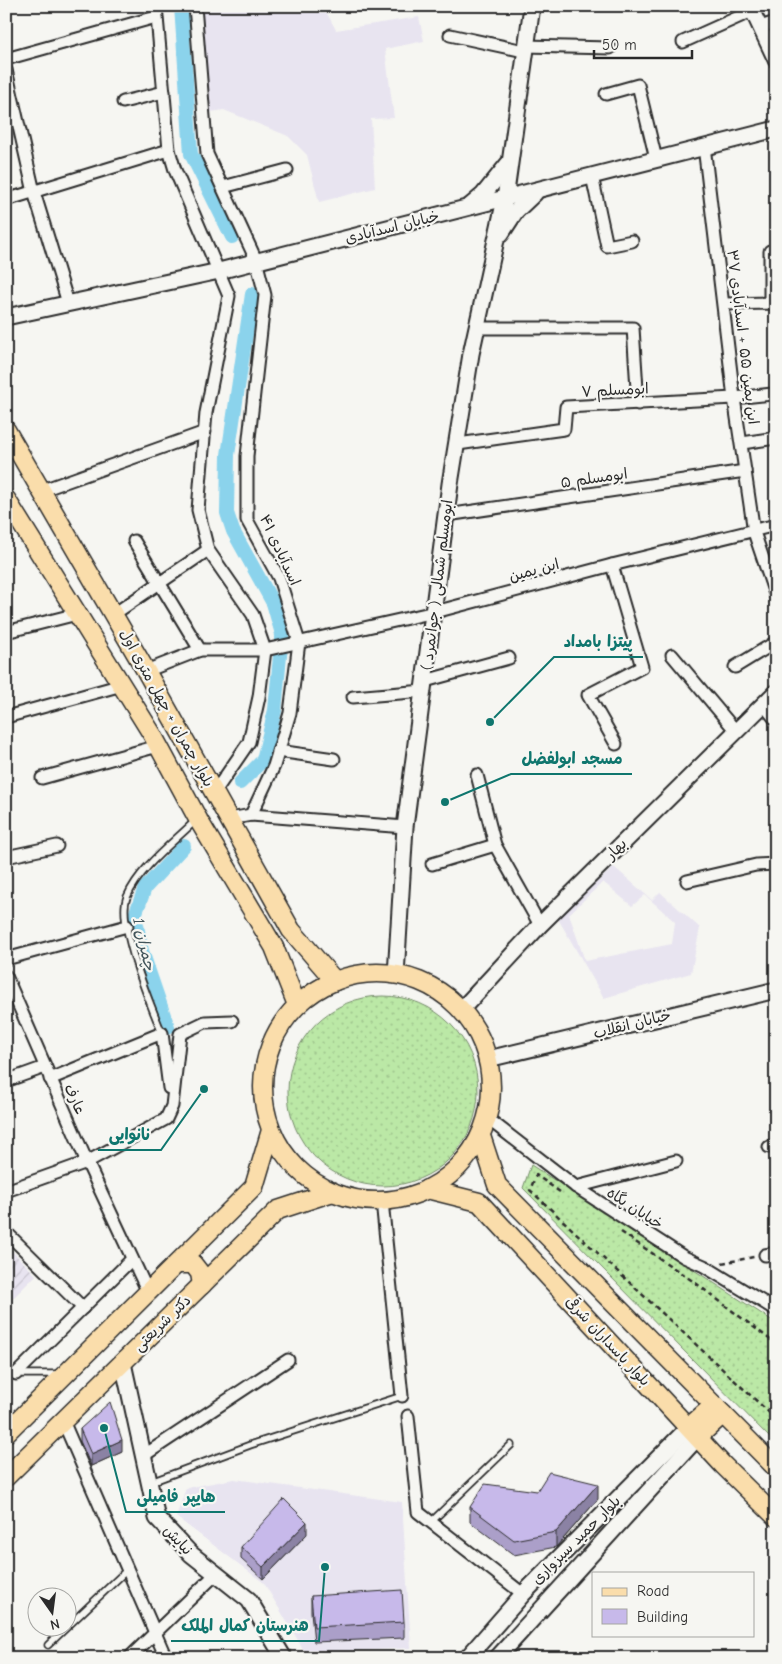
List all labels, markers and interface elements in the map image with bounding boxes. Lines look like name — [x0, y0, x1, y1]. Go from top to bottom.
scale bar — [594, 28, 692, 60]
text: 50 m — [602, 36, 637, 54]
street label: خیابان اسدآبادی — [343, 207, 441, 247]
street label: ابن یمین ۵۵ + اسدآبادی ۳۷ — [723, 249, 763, 425]
street label: ابومسلم ۷ — [581, 379, 649, 404]
street label: ابومسلم ۵ — [559, 464, 629, 495]
street label: ابومسلم شمالی ( جوانمرد ) — [418, 499, 459, 672]
street label: اسدآبادی ۴۱ — [256, 512, 304, 588]
street label: ابن یمین — [507, 555, 561, 585]
street label: بلوار چمران + چهل متری اول — [115, 626, 218, 790]
callout: پیتزا بامداد — [554, 626, 643, 657]
text: پیتزا بامداد — [564, 633, 633, 652]
callout: مسجد ابولفضل — [511, 743, 632, 774]
text: مسجد ابولفضل — [522, 750, 622, 769]
street label: بهار — [601, 835, 630, 864]
water label: چمران 1 — [128, 916, 159, 973]
street label: خیابان انقلاب — [591, 1006, 673, 1042]
street label: عارف — [60, 1081, 90, 1117]
callout: نانوایی — [98, 1119, 161, 1150]
text: نانوایی — [109, 1126, 151, 1145]
street label: خیابان پگاه — [603, 1183, 667, 1234]
street label: دکتر شریعتی — [129, 1291, 195, 1356]
street label: بلوار پاسداران شرقی — [561, 1291, 656, 1390]
callout: هایپر فامیلی — [126, 1481, 225, 1512]
text: هایپر فامیلی — [136, 1488, 216, 1507]
street label: بلوار حمید سبزواری — [528, 1492, 625, 1589]
street label: نیایش — [160, 1521, 196, 1559]
legend — [592, 1572, 754, 1636]
text: Road — [637, 1582, 669, 1600]
north arrow — [28, 1586, 78, 1636]
text: Building — [637, 1608, 688, 1626]
callout: هنرستان کمال الملک — [171, 1610, 319, 1641]
text: N — [49, 1615, 62, 1633]
text: هنرستان کمال الملک — [181, 1617, 309, 1635]

